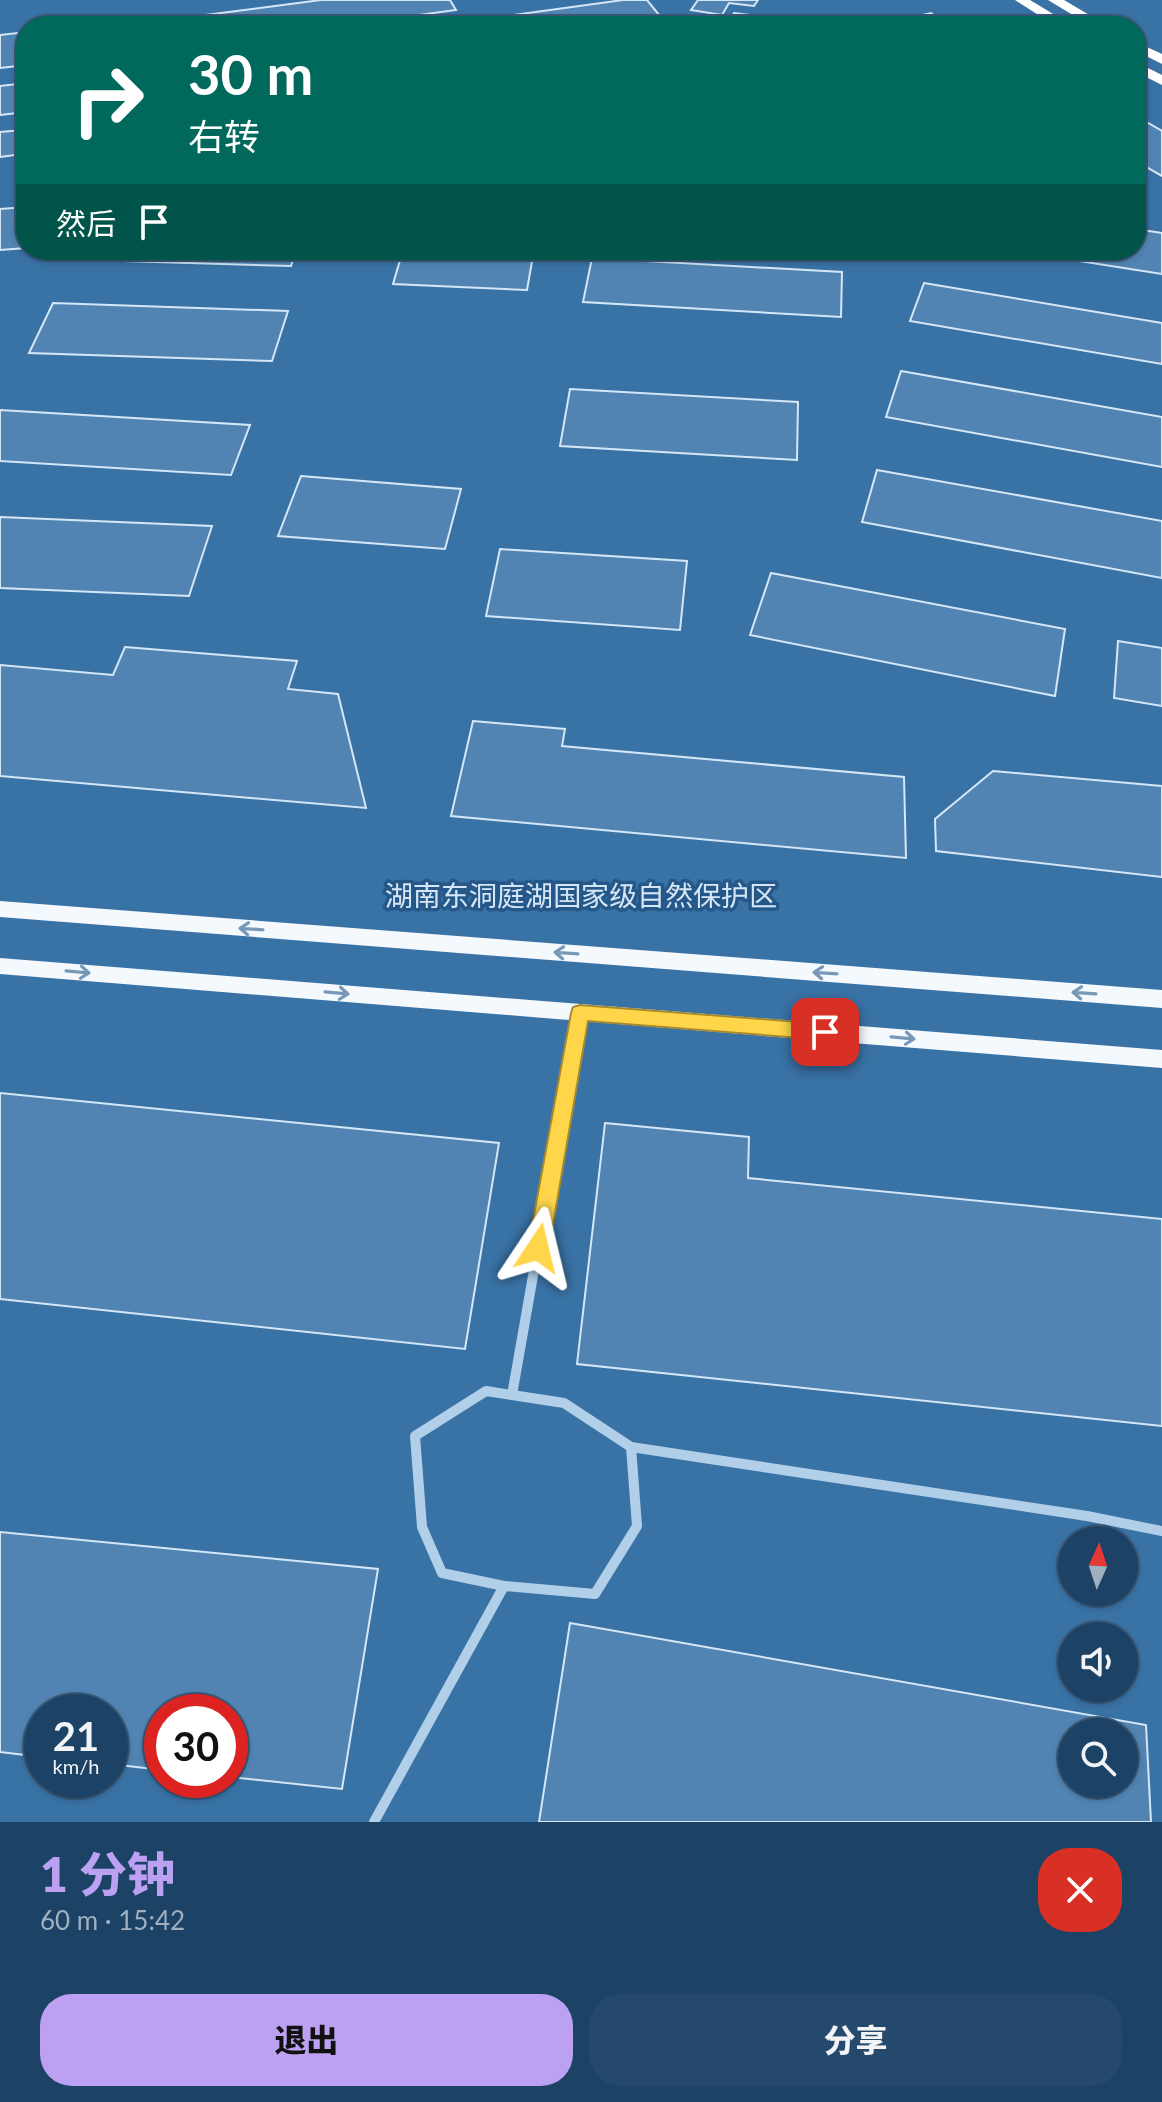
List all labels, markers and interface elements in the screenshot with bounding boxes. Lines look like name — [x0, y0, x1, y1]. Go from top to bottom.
text: 30 m — [188, 40, 313, 107]
icon: right — [56, 48, 160, 152]
text: 右转 — [188, 114, 260, 158]
icon: arrive — [132, 200, 176, 244]
text: 然后 — [56, 205, 116, 241]
park label: 湖南东洞庭湖国家级自然保护区 — [385, 878, 777, 912]
one-way arrow — [238, 921, 265, 936]
one-way arrow — [553, 945, 580, 960]
one-way arrow — [64, 965, 91, 980]
one-way arrow — [812, 965, 839, 980]
one-way arrow — [1071, 985, 1098, 1000]
one-way arrow — [323, 986, 350, 1001]
pin — [791, 998, 859, 1066]
icon: arrive — [803, 1010, 847, 1054]
one-way arrow — [889, 1031, 916, 1046]
position arrow — [496, 1206, 580, 1290]
north arrow — [1058, 1526, 1138, 1606]
map controls — [1058, 1526, 1138, 1798]
button: sound — [1058, 1622, 1138, 1702]
speed limit sign: 30 — [144, 1694, 248, 1798]
text: 21 — [53, 1712, 99, 1760]
button: search — [1058, 1718, 1138, 1798]
text: km/h — [53, 1754, 99, 1778]
text: 1 分钟 — [40, 1845, 175, 1902]
button: close — [1038, 1848, 1122, 1932]
text: 60 m · 15:42 — [40, 1904, 185, 1936]
button: 退出 — [40, 1994, 573, 2086]
button: 分享 — [589, 1994, 1122, 2086]

